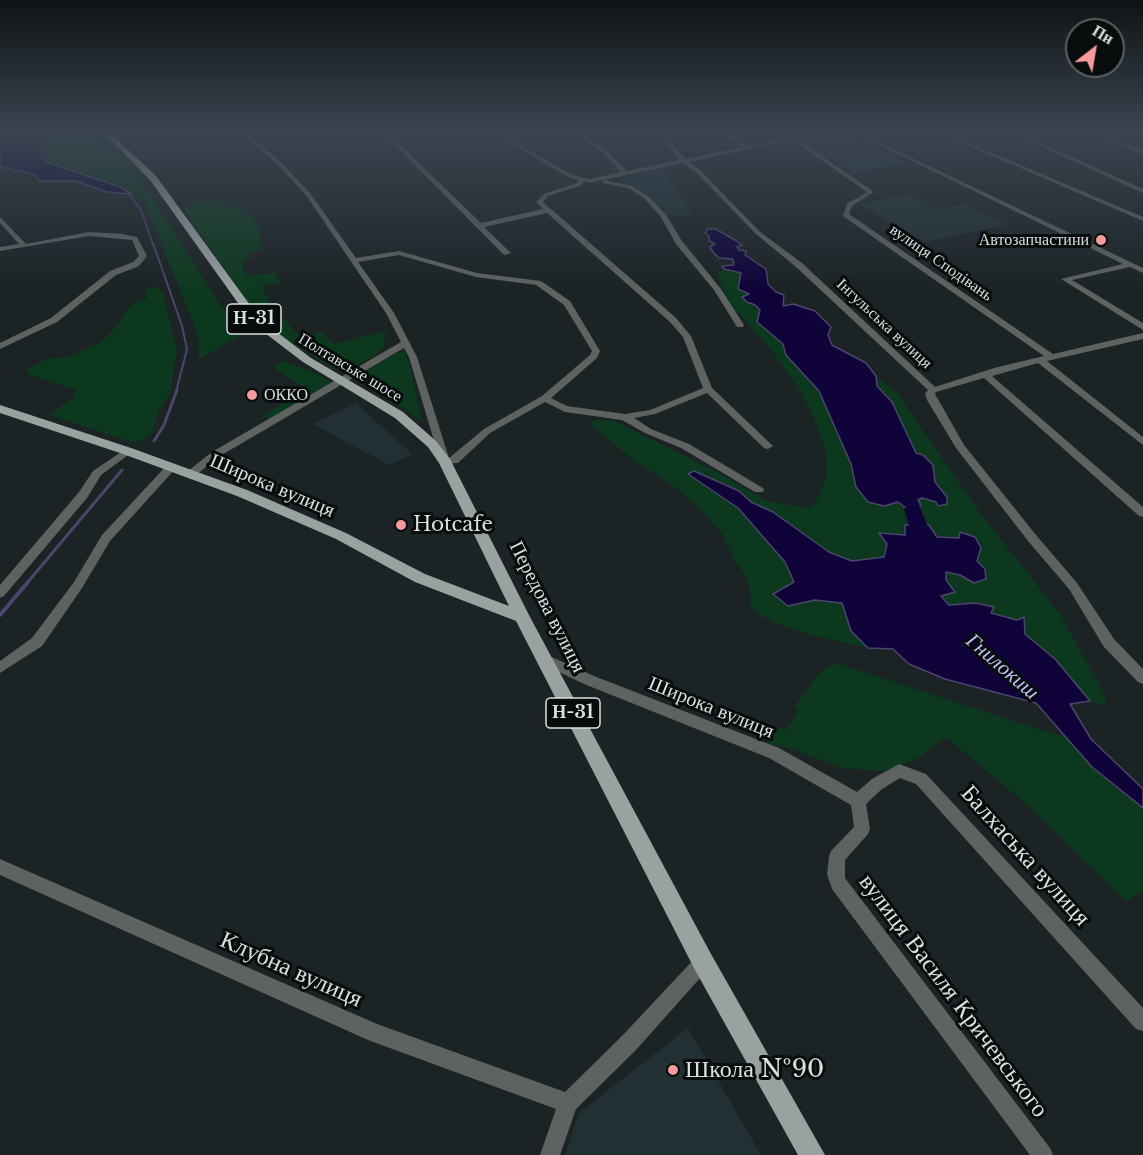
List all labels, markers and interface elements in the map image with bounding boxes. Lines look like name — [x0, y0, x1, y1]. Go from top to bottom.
north arrow — [1065, 18, 1125, 78]
text: Пн — [1089, 20, 1118, 48]
street label: вулиця Сподівань — [886, 220, 996, 306]
place label: Автозапчастини — [979, 230, 1089, 250]
marker: Автозапчастини — [1094, 233, 1108, 247]
street label: Інгульська вулиця — [832, 275, 936, 373]
road number: Н-31 — [227, 304, 281, 334]
street label: Полтавське шосе — [295, 329, 405, 407]
place label: ОККО — [264, 385, 308, 405]
marker: ОККО — [245, 388, 259, 402]
street label: Широка вулиця — [206, 449, 338, 523]
place label: Hotcafe — [413, 513, 493, 537]
marker: Hotcafe — [394, 518, 408, 532]
street label: Передова вулиця — [504, 537, 590, 677]
water label: Гнилокиш — [960, 629, 1044, 705]
street label: Широка вулиця — [645, 672, 777, 744]
road number: Н-31 — [546, 698, 600, 728]
street label: Балхаська вулиця — [954, 780, 1096, 932]
street label: вулиця Василя Кричевського — [852, 869, 1054, 1123]
street label: Клубна вулиця — [216, 926, 366, 1014]
place label: Школа №90 — [685, 1056, 824, 1084]
marker: Школа №90 — [666, 1063, 680, 1077]

